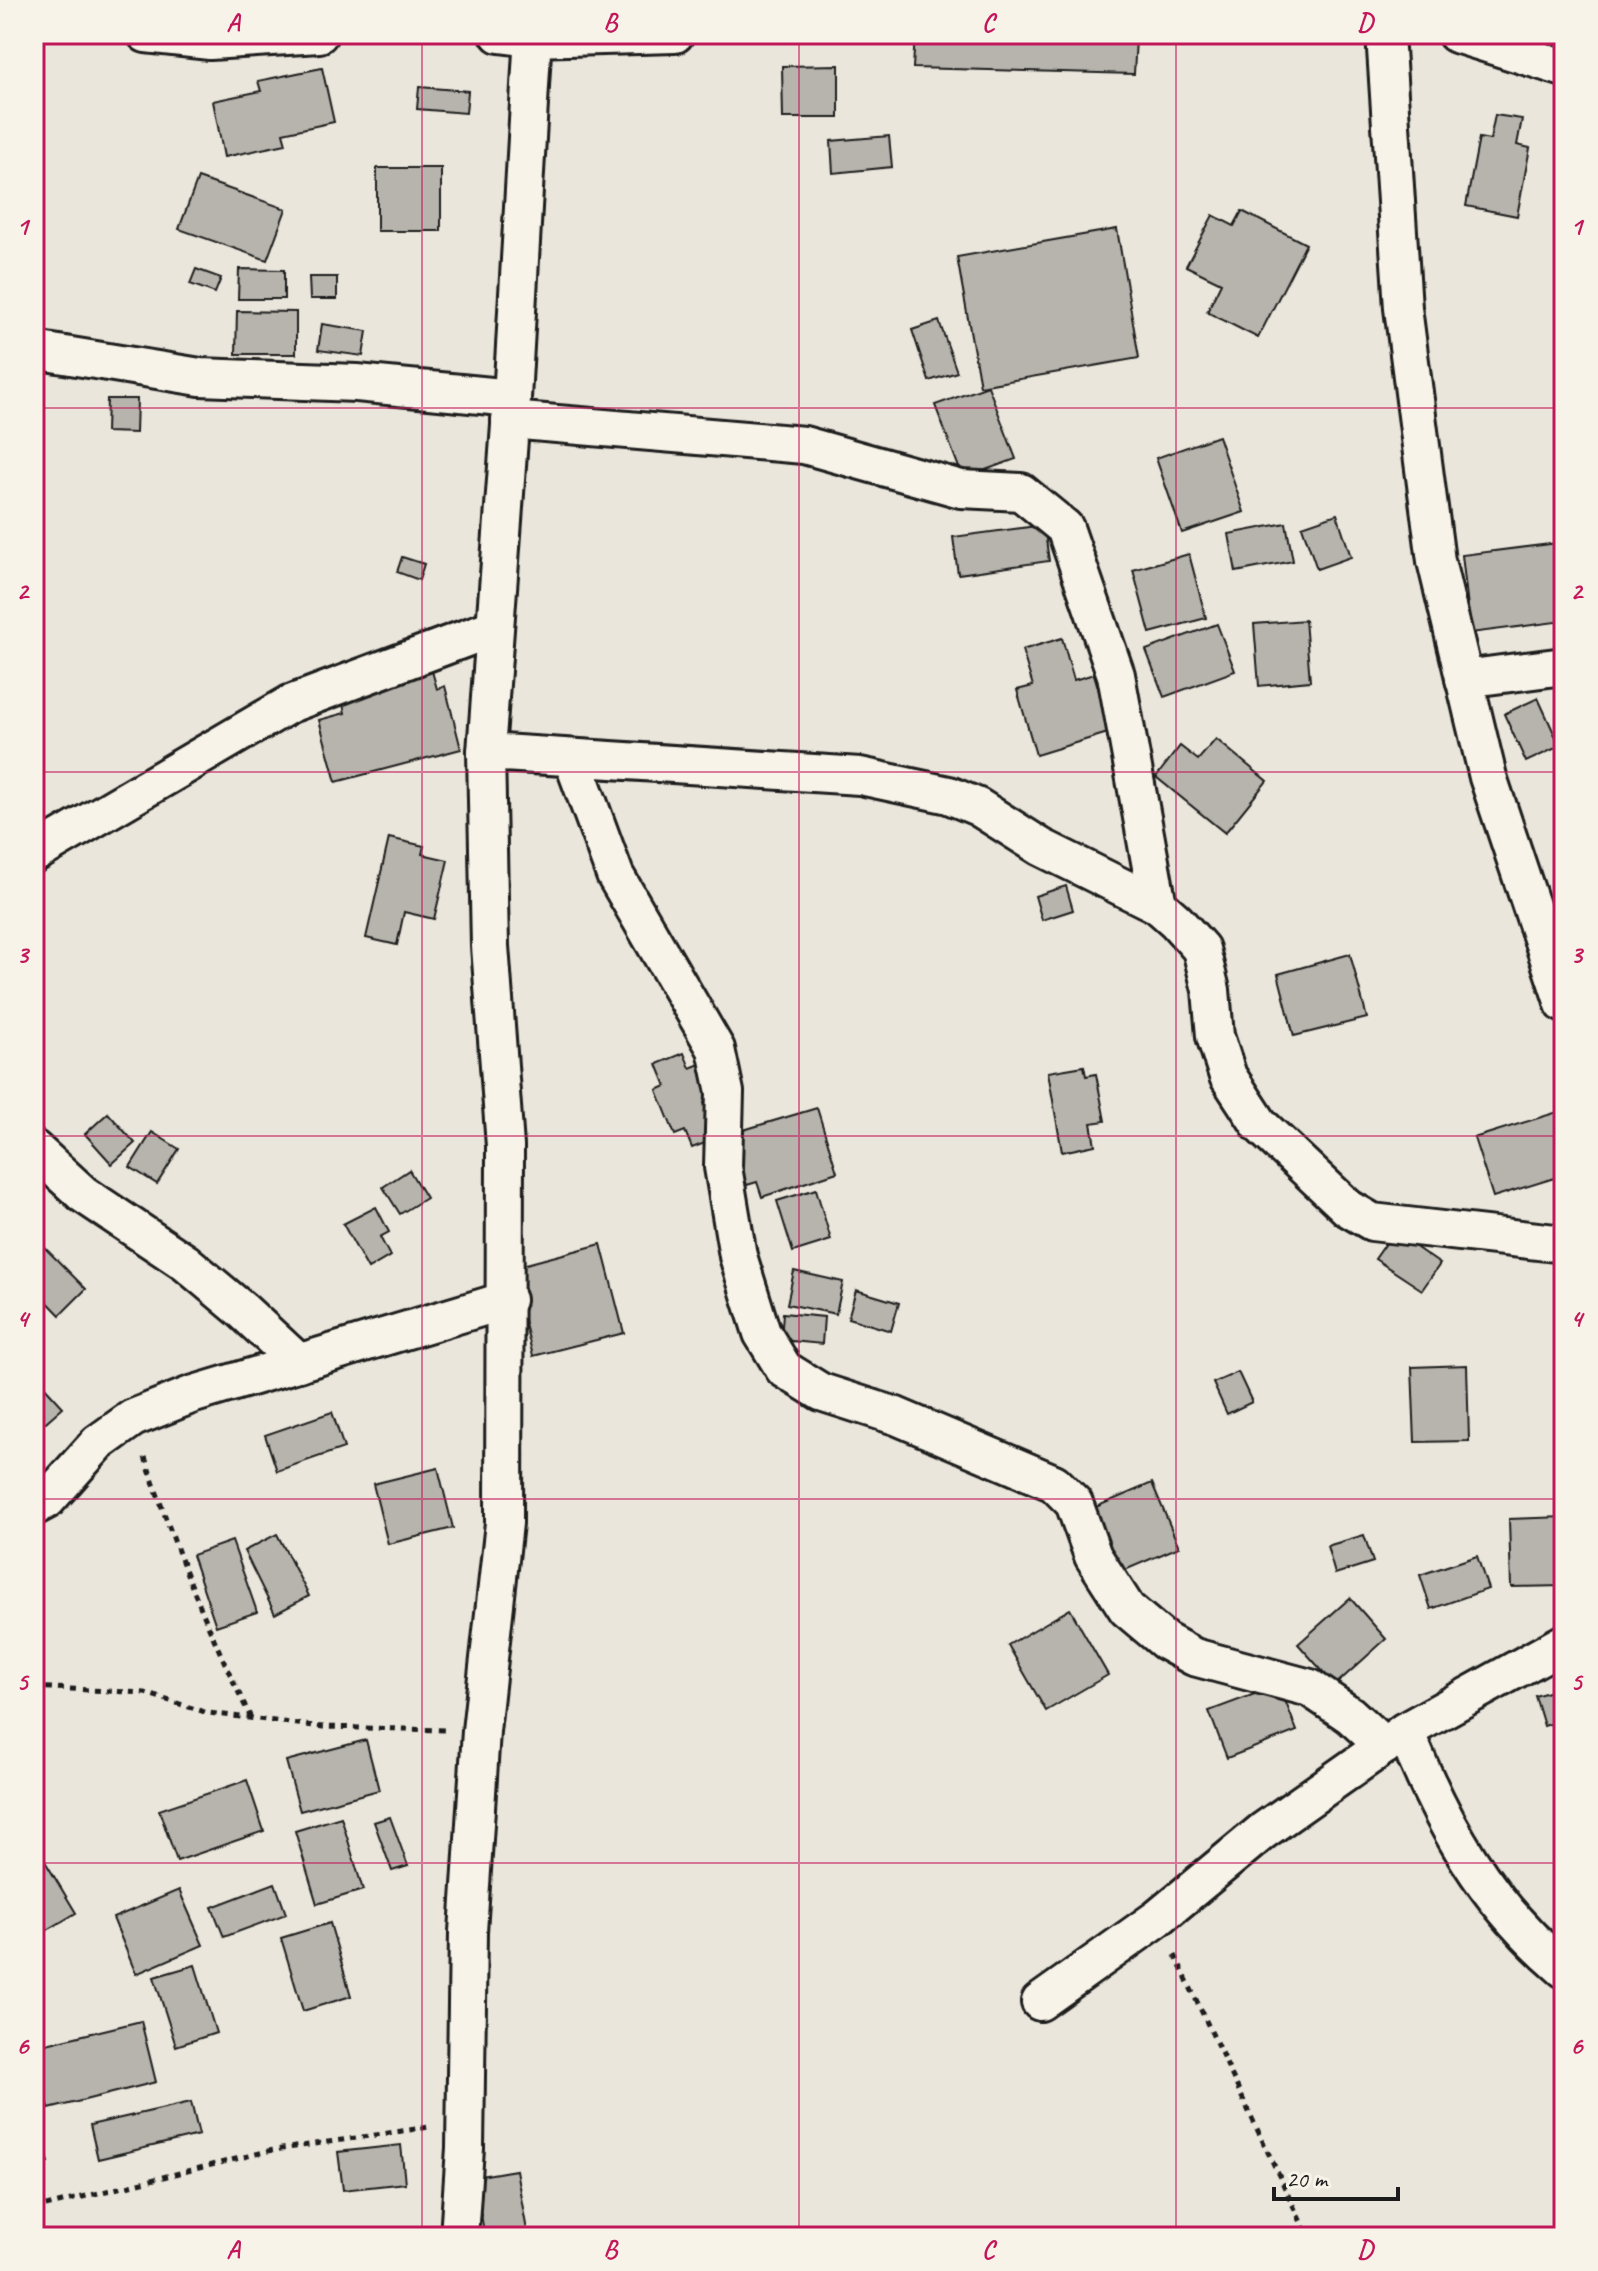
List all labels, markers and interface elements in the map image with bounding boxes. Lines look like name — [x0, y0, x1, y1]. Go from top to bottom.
text: A — [226, 6, 241, 39]
text: B — [603, 6, 619, 39]
text: C — [982, 6, 998, 39]
text: D — [1357, 6, 1375, 39]
text: 1 — [16, 210, 31, 243]
text: 1 — [1570, 210, 1585, 243]
text: 2 — [16, 574, 30, 607]
text: 2 — [1570, 574, 1584, 607]
text: 3 — [16, 938, 30, 971]
text: 3 — [1570, 938, 1584, 971]
text: 4 — [16, 1302, 31, 1335]
text: 4 — [1570, 1302, 1585, 1335]
text: 5 — [16, 1665, 30, 1698]
text: 5 — [1570, 1665, 1584, 1698]
text: 6 — [16, 2029, 30, 2062]
text: 6 — [1570, 2029, 1584, 2062]
scale bar — [1274, 2151, 1398, 2201]
text: 20 m — [1286, 2164, 1329, 2194]
text: A — [226, 2233, 241, 2266]
text: B — [603, 2233, 619, 2266]
text: C — [982, 2233, 998, 2266]
text: D — [1357, 2233, 1375, 2266]

